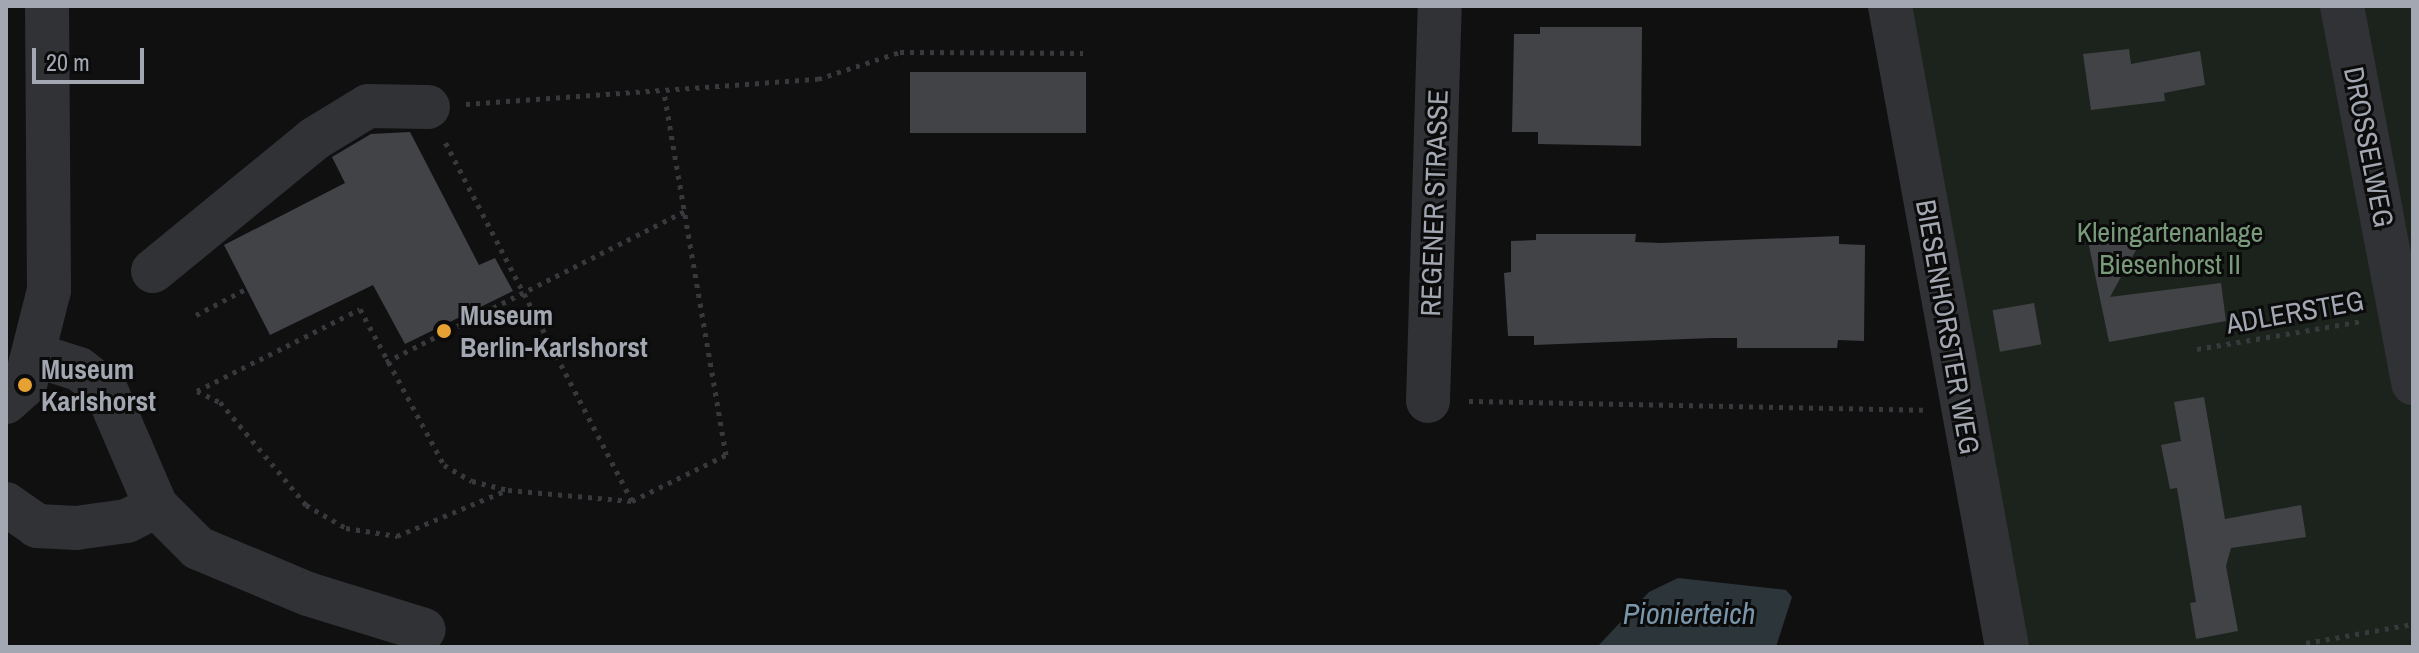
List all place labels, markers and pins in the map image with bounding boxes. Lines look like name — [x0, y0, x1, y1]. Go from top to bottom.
place label: Museum Berlin-Karlshorst — [460, 298, 648, 364]
marker: Museum Berlin-Karlshorst — [435, 322, 453, 340]
place label: Museum Karlshorst — [41, 352, 156, 418]
marker: Museum Karlshorst — [16, 376, 34, 394]

